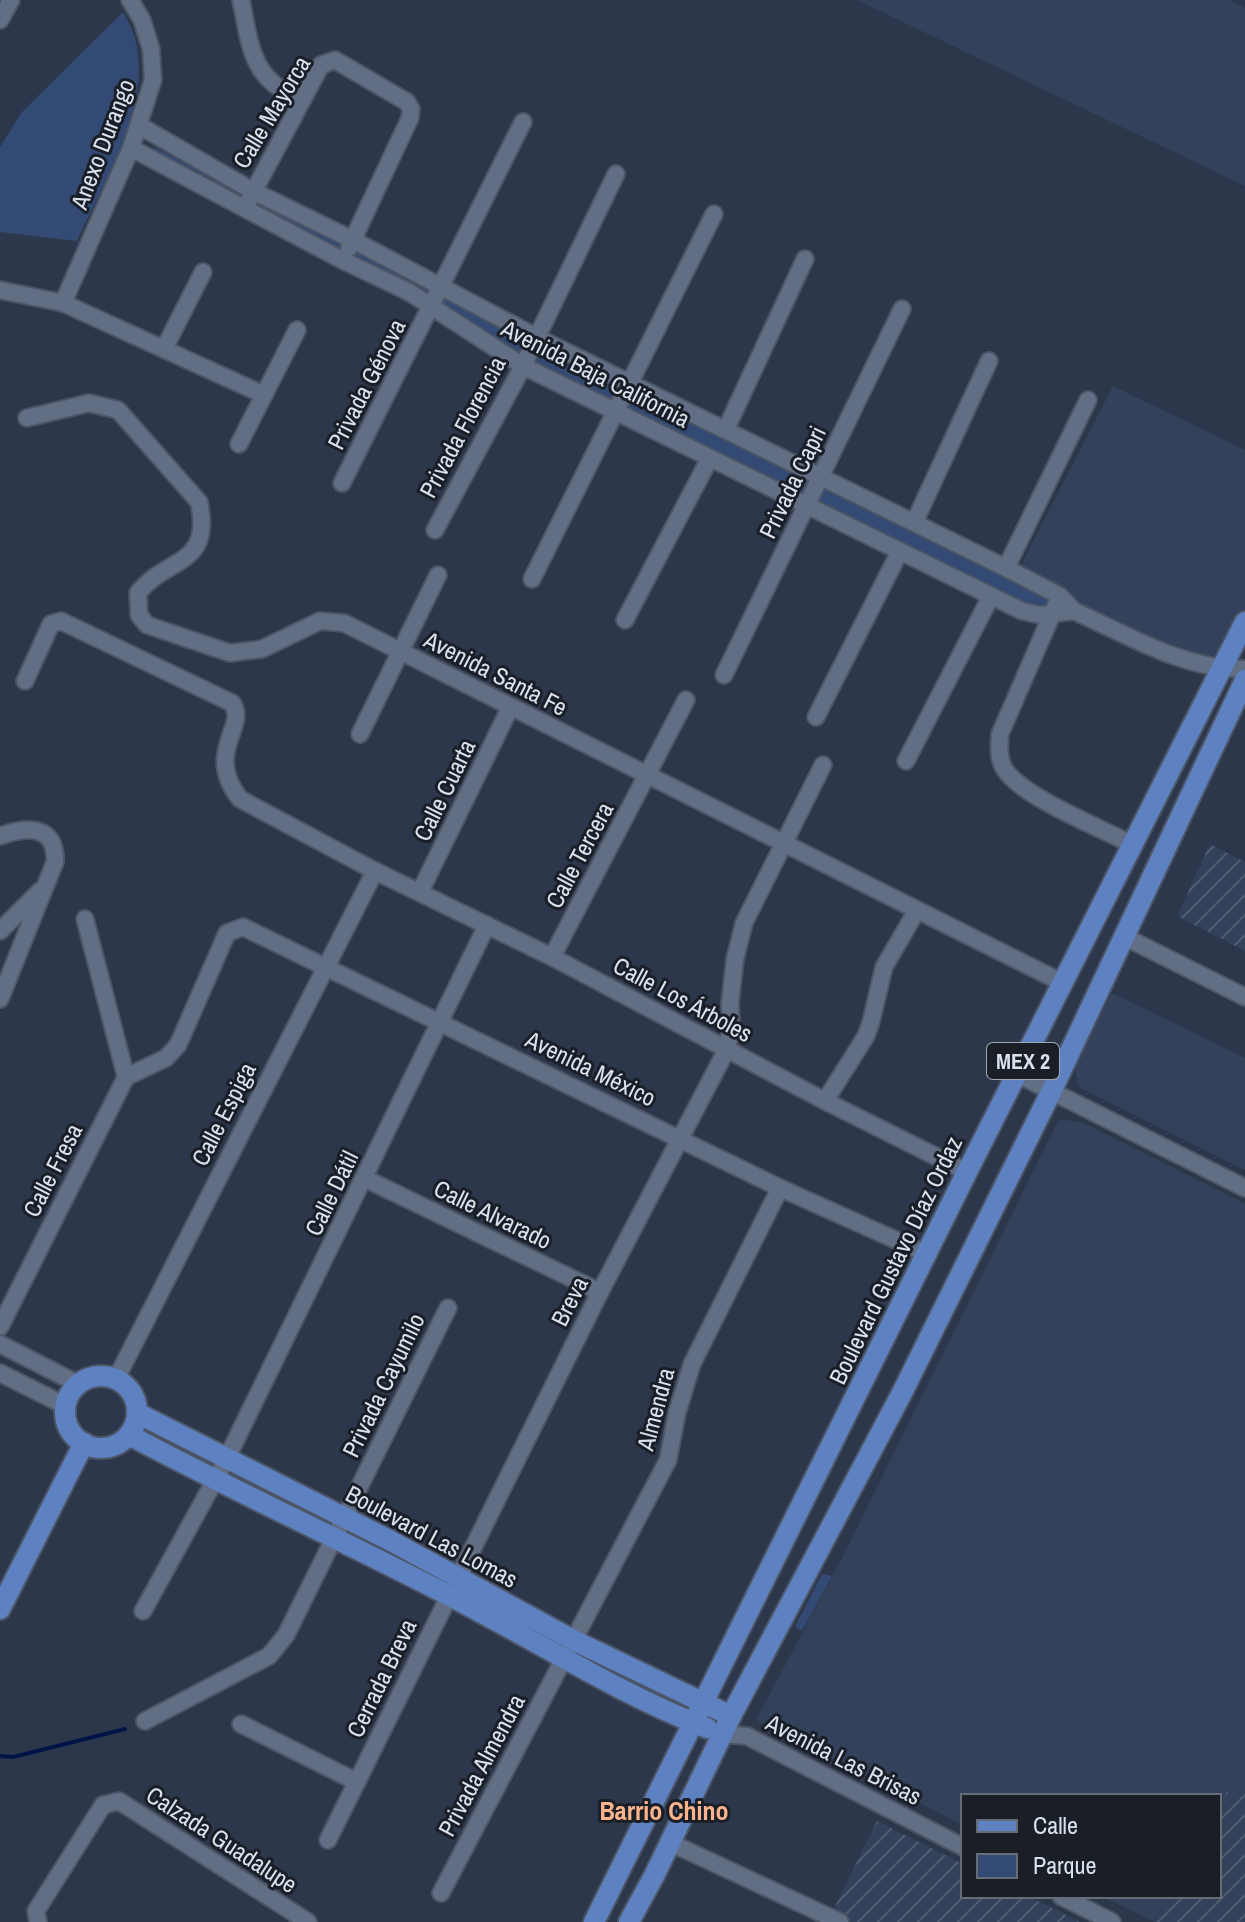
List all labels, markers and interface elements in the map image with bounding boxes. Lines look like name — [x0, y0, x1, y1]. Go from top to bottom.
street label: Calle Mayorca — [225, 50, 317, 174]
street label: Anexo Durango — [62, 74, 141, 215]
street label: Avenida Baja California — [495, 311, 696, 434]
street label: Privada Génova — [319, 313, 413, 455]
street label: Privada Florencia — [411, 351, 513, 503]
street label: Privada Capri — [751, 420, 833, 544]
street label: Avenida Santa Fe — [418, 623, 573, 723]
street label: Calle Cuarta — [406, 734, 482, 846]
street label: Calle Tercera — [538, 796, 620, 914]
street label: Calle Los Árboles — [608, 949, 758, 1049]
street label: Avenida México — [520, 1022, 661, 1113]
road number: MEX 2 — [987, 1043, 1059, 1079]
street label: Calle Espiga — [183, 1057, 263, 1171]
street label: Calle Fresa — [15, 1118, 89, 1222]
street label: Boulevard Gustavo Díaz Ordaz — [821, 1130, 969, 1389]
street label: Calle Dátil — [297, 1145, 365, 1241]
street label: Calle Alvarado — [429, 1172, 557, 1256]
street label: Breva — [543, 1271, 595, 1331]
street label: Privada Cayumilo — [334, 1308, 432, 1462]
street label: Almendra — [628, 1364, 681, 1455]
street label: Boulevard Las Lomas — [340, 1477, 524, 1595]
street label: Cerrada Breva — [339, 1613, 423, 1743]
street label: Privada Almendra — [430, 1688, 532, 1842]
street label: Avenida Las Brisas — [760, 1706, 927, 1812]
street label: Calzada Guadalupe — [140, 1778, 304, 1900]
district label: Barrio Chino — [599, 1793, 729, 1828]
legend — [961, 1794, 1221, 1898]
text: Calle — [1033, 1809, 1078, 1841]
text: Parque — [1033, 1849, 1096, 1881]

